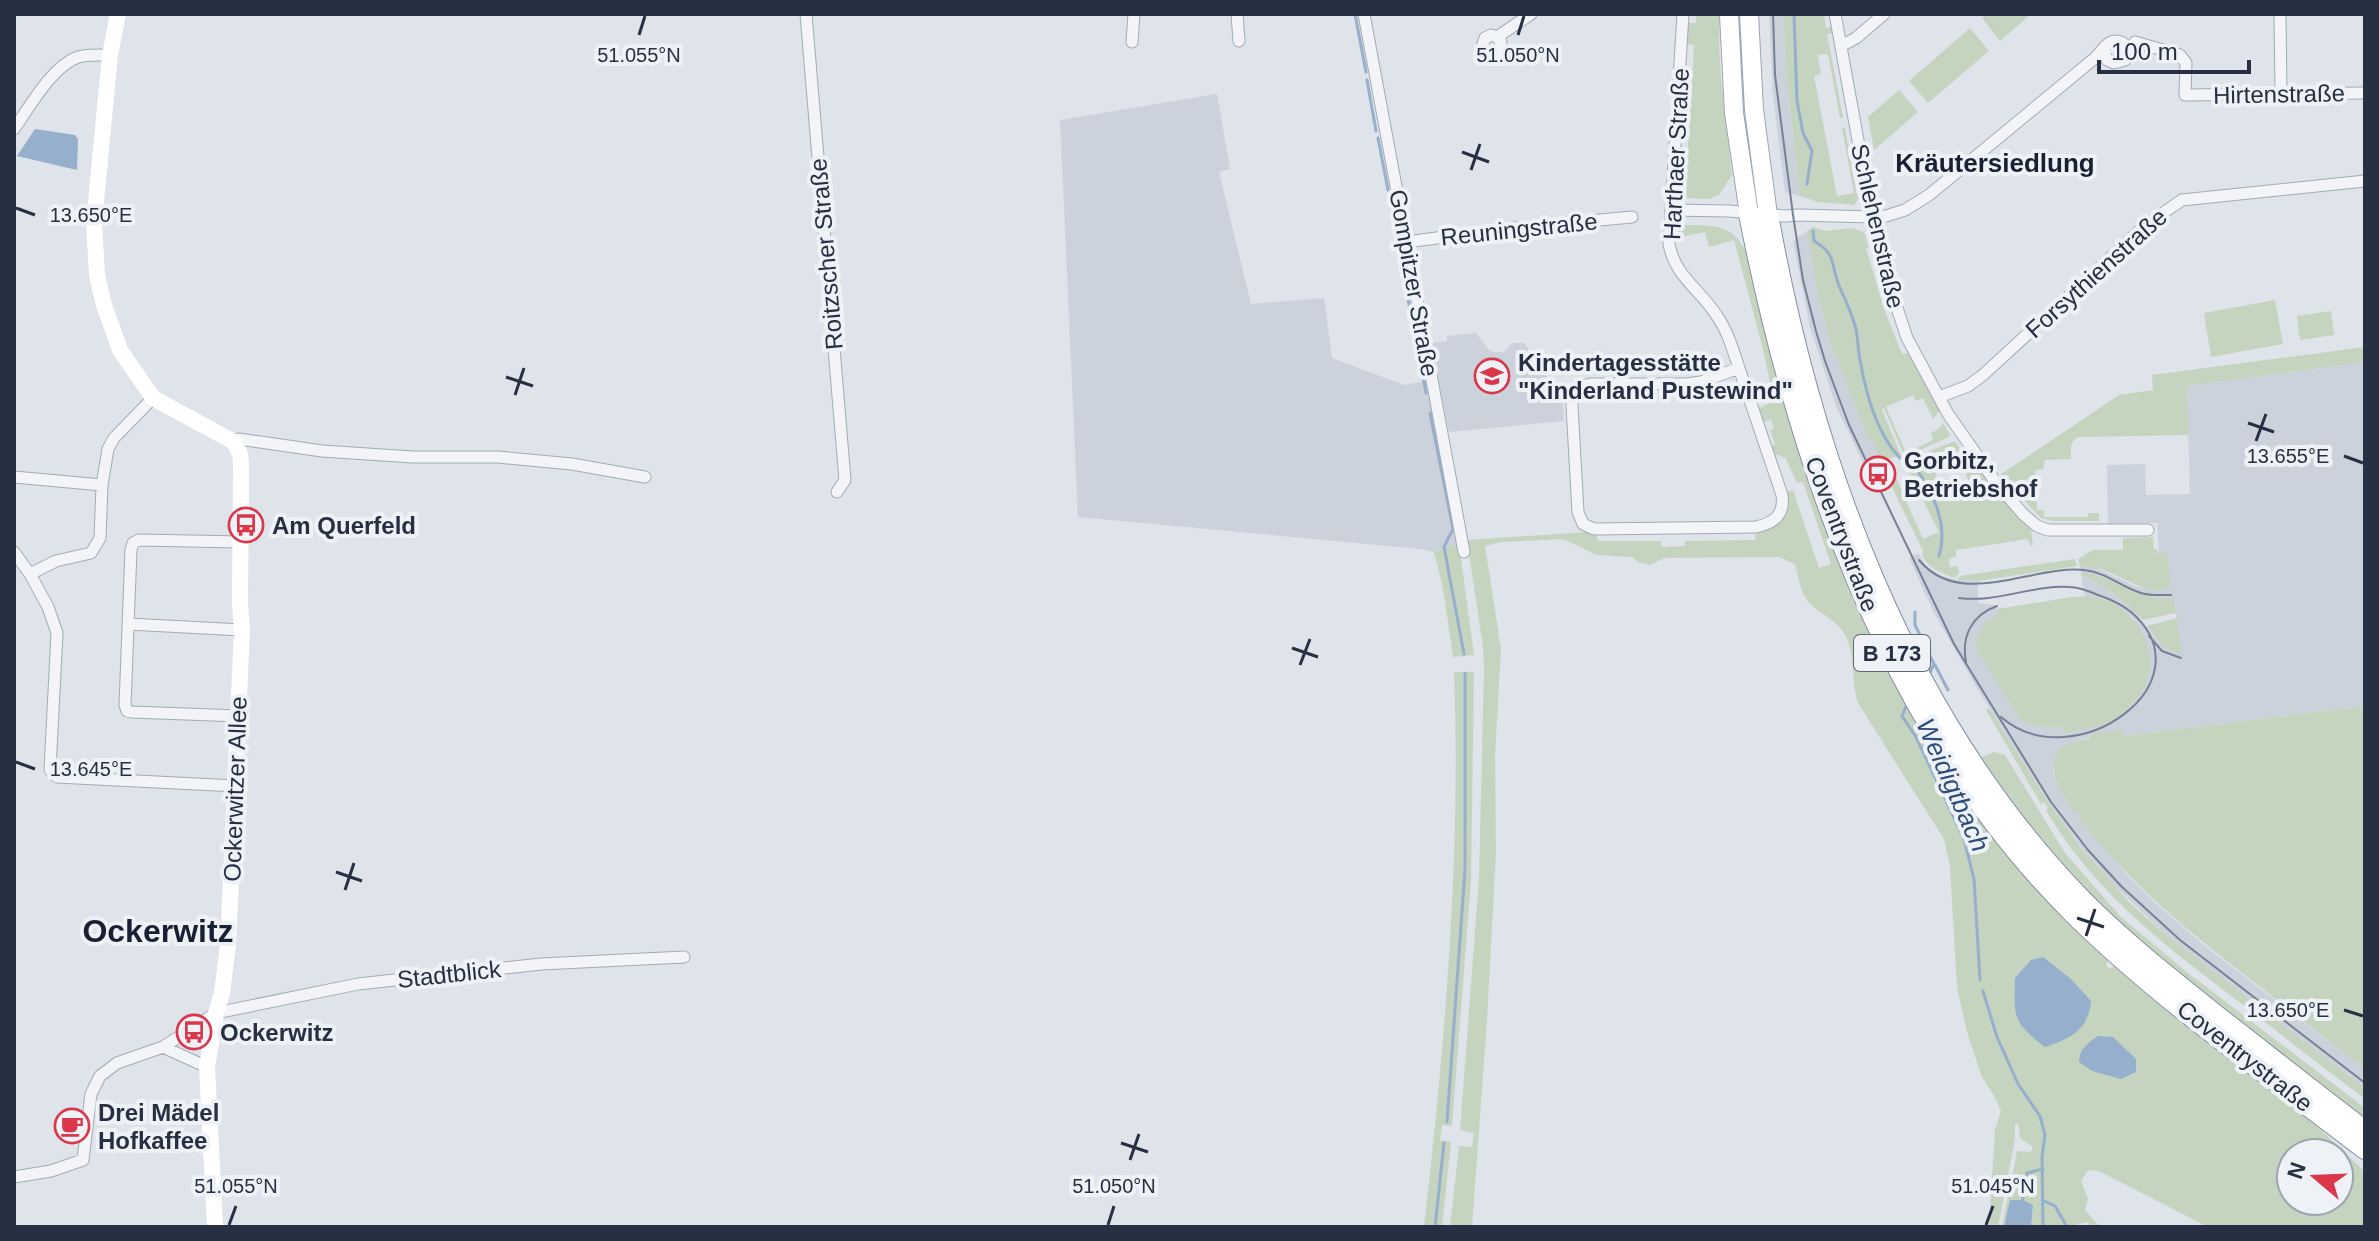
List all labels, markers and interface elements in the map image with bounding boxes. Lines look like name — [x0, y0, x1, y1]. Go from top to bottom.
scale bar — [2099, 24, 2249, 74]
text: 100 m — [2111, 38, 2178, 65]
text: 51.055°N — [597, 44, 681, 66]
text: 51.050°N — [1476, 44, 1560, 66]
street label: Harthaer Straße — [1658, 67, 1694, 241]
street label: Hirtenstraße — [2213, 79, 2345, 109]
street label: Schlehenstraße — [1846, 141, 1910, 311]
district label: Kräutersiedlung — [1895, 148, 2095, 178]
street label: Roitzscher Straße — [804, 157, 848, 351]
street label: Gompitzer Straße — [1384, 187, 1444, 379]
street label: Forsythienstraße — [2020, 203, 2172, 343]
text: 13.650°E — [50, 204, 132, 226]
street label: Reuningstraße — [1439, 207, 1599, 251]
place label: Kindertagesstätte "Kinderland Pustewind" — [1518, 349, 1793, 404]
school or university icon: Kindertagesstätte "Kinderland Pustewind" — [1473, 357, 1511, 395]
text: 13.655°E — [2247, 445, 2329, 467]
place label: Gorbitz, Betriebshof — [1904, 447, 2038, 502]
street label: Coventrystraße — [1800, 453, 1884, 615]
bus stop icon: Gorbitz, Betriebshof — [1859, 455, 1897, 493]
bus stop icon: Am Querfeld — [227, 506, 265, 544]
place label: Am Querfeld — [272, 512, 416, 539]
road number: B 173 — [1854, 635, 1930, 671]
street label: Ockerwitzer Allee — [218, 696, 252, 882]
water label: Weidigtbach — [1910, 714, 1996, 856]
text: 13.645°E — [50, 758, 132, 780]
district label: Ockerwitz — [82, 913, 234, 949]
street label: Stadtblick — [396, 955, 503, 993]
street label: Coventrystraße — [2172, 995, 2318, 1117]
text: 13.650°E — [2247, 999, 2329, 1021]
bus stop icon: Ockerwitz — [175, 1013, 213, 1051]
place label: Ockerwitz — [220, 1019, 333, 1046]
place label: Drei Mädel Hofkaffee — [98, 1099, 219, 1154]
cafe icon: Drei Mädel Hofkaffee — [53, 1107, 91, 1145]
north arrow — [2275, 1137, 2355, 1217]
text: N — [2282, 1159, 2311, 1182]
text: 51.055°N — [194, 1175, 278, 1197]
text: 51.050°N — [1072, 1175, 1156, 1197]
text: 51.045°N — [1951, 1175, 2035, 1197]

